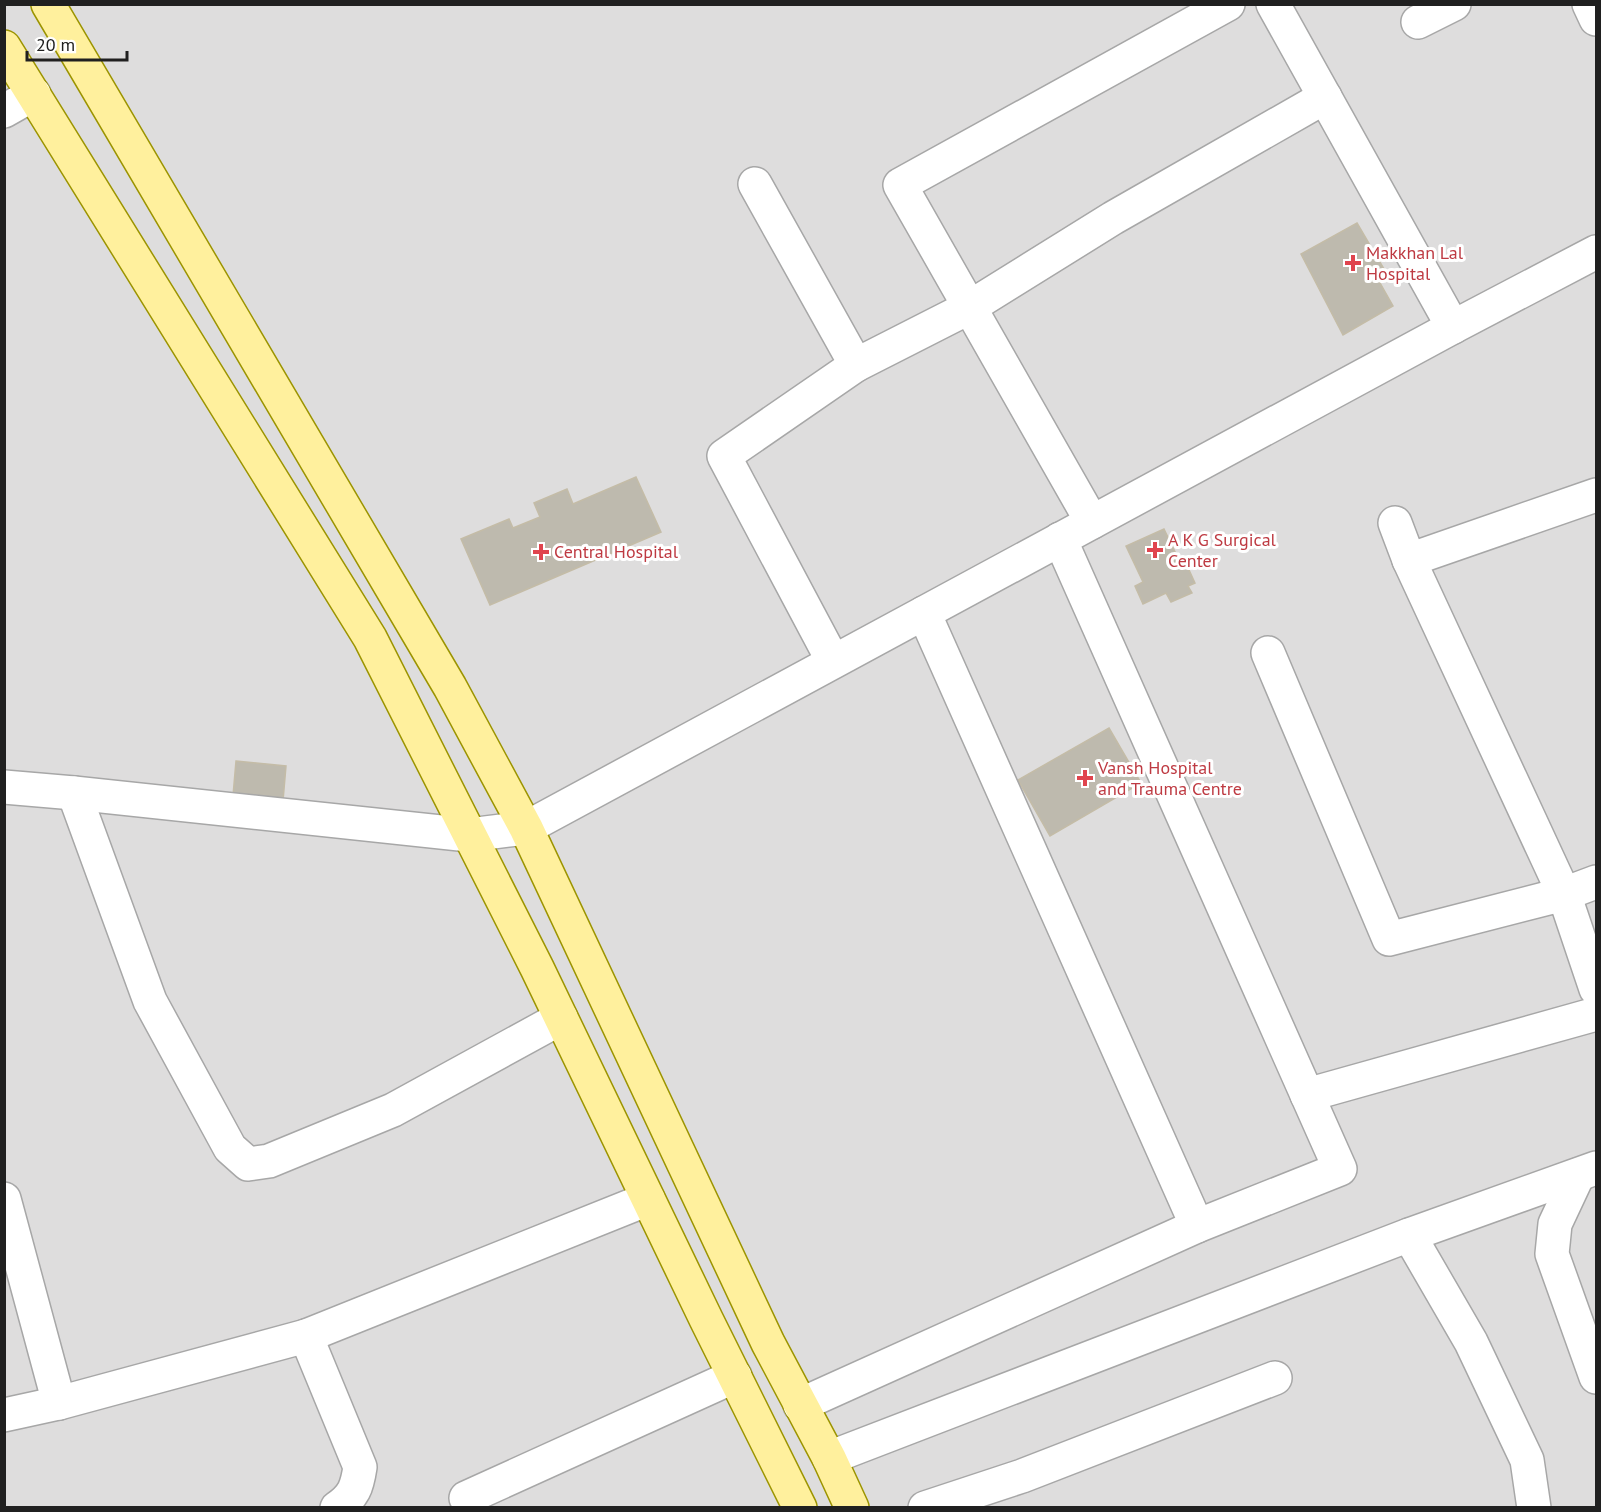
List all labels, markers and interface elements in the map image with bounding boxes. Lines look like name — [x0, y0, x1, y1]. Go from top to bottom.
scale bar — [27, 24, 128, 62]
text: 20 m — [36, 33, 75, 56]
place label: Makkhan Lal Hospital — [1366, 241, 1464, 285]
marker: Makkhan Lal Hospital — [1344, 254, 1362, 272]
place label: A K G Surgical Center — [1168, 528, 1277, 572]
place label: Central Hospital — [554, 540, 679, 563]
marker: A K G Surgical Center — [1146, 541, 1164, 559]
marker: Central Hospital — [532, 543, 550, 561]
place label: Vansh Hospital and Trauma Centre — [1097, 756, 1242, 800]
marker: Vansh Hospital and Trauma Centre — [1076, 769, 1094, 787]

